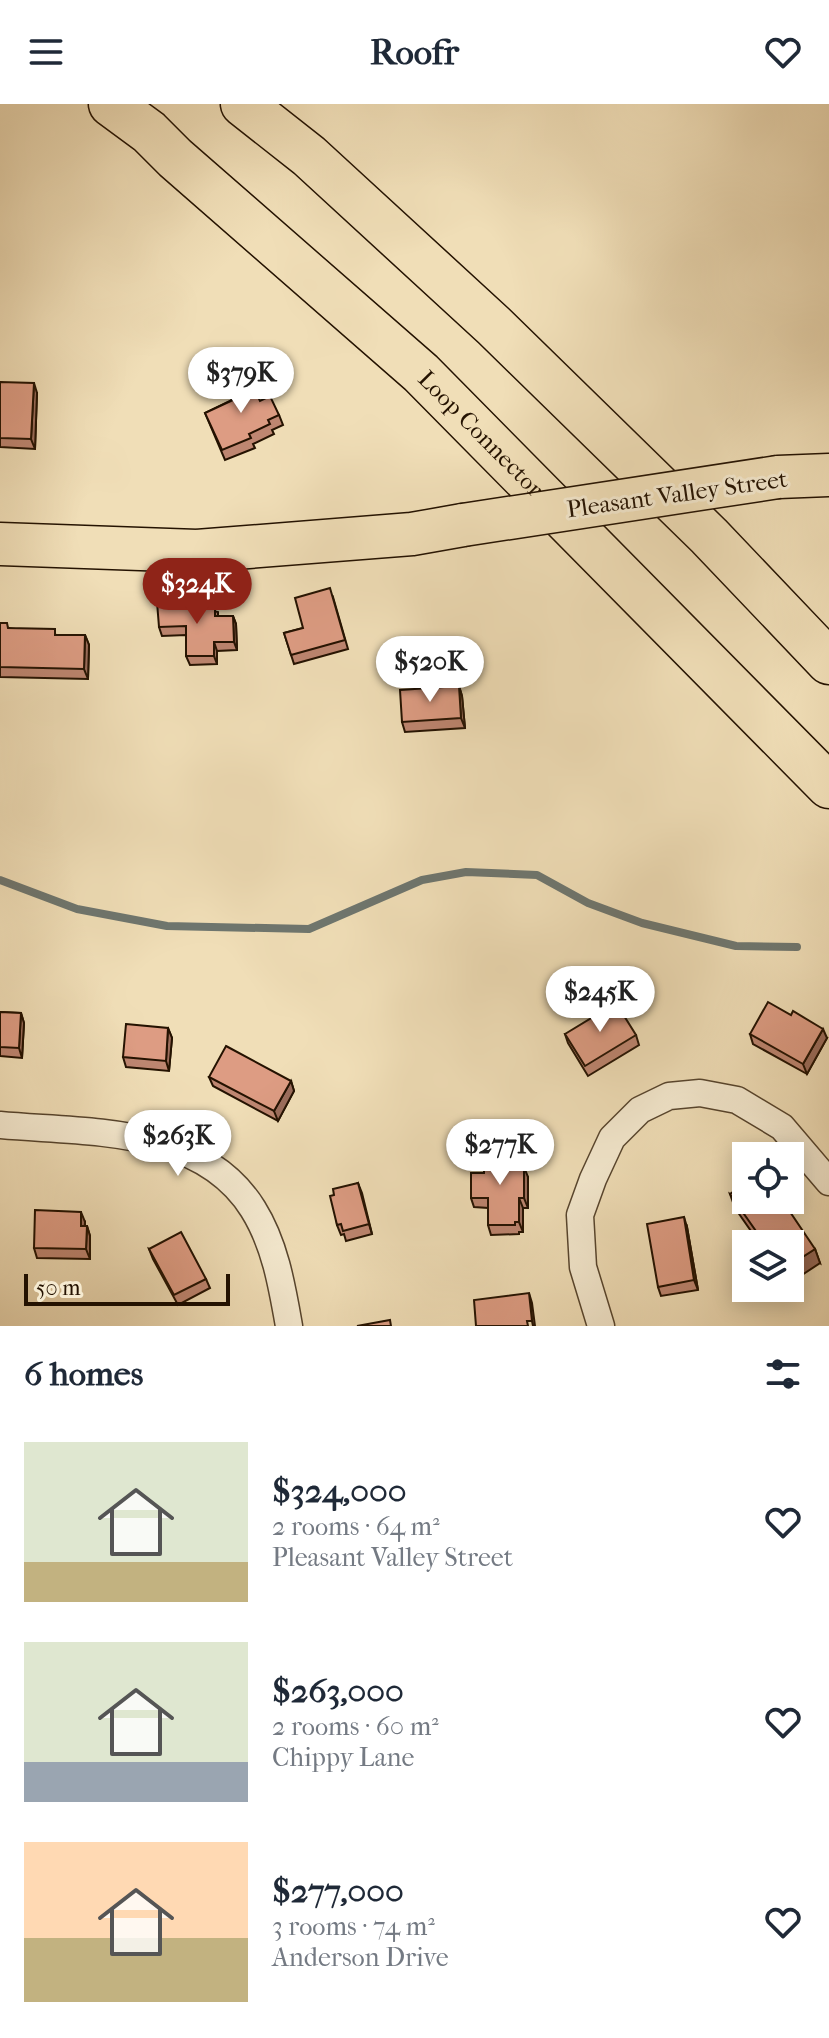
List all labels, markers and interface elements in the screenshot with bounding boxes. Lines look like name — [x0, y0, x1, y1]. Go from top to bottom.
icon: menu — [24, 30, 68, 74]
icon: heart — [761, 30, 805, 74]
text: Roofr — [370, 31, 459, 73]
pin: $379K — [185, 347, 297, 415]
text: $379K — [206, 357, 276, 388]
street label: Loop Connector — [413, 365, 550, 503]
street label: Pleasant Valley Street — [565, 465, 790, 523]
pin: $324K — [141, 558, 253, 626]
text: $324K — [161, 568, 233, 599]
pin: $520K — [374, 636, 486, 704]
text: $520K — [394, 646, 466, 677]
pin: $245K — [544, 966, 656, 1034]
text: $245K — [564, 976, 636, 1007]
pin: $263K — [122, 1110, 234, 1178]
pin: $277K — [444, 1119, 556, 1187]
text: $263K — [142, 1120, 214, 1151]
text: $277K — [464, 1129, 536, 1160]
map controls — [732, 1142, 804, 1302]
button: locate — [732, 1142, 804, 1214]
button: layers — [732, 1230, 804, 1302]
scale bar — [24, 1270, 230, 1306]
text: 50 m — [36, 1275, 81, 1301]
icon: filters — [761, 1352, 805, 1396]
text: 6 homes — [24, 1354, 143, 1394]
text: $324,000 — [272, 1471, 406, 1511]
icon: home — [88, 1474, 184, 1570]
icon: heart — [761, 1500, 805, 1544]
text: 2 rooms · 64 m² — [272, 1511, 440, 1542]
text: Pleasant Valley Street — [272, 1542, 513, 1573]
text: $263,000 — [272, 1671, 404, 1711]
icon: home — [88, 1674, 184, 1770]
icon: heart — [761, 1700, 805, 1744]
text: 2 rooms · 60 m² — [272, 1711, 439, 1742]
text: Chippy Lane — [272, 1742, 414, 1773]
text: $277,000 — [272, 1871, 404, 1911]
icon: home — [88, 1874, 184, 1970]
icon: heart — [761, 1900, 805, 1944]
text: 3 rooms · 74 m² — [272, 1911, 435, 1942]
text: Anderson Drive — [272, 1942, 449, 1973]

